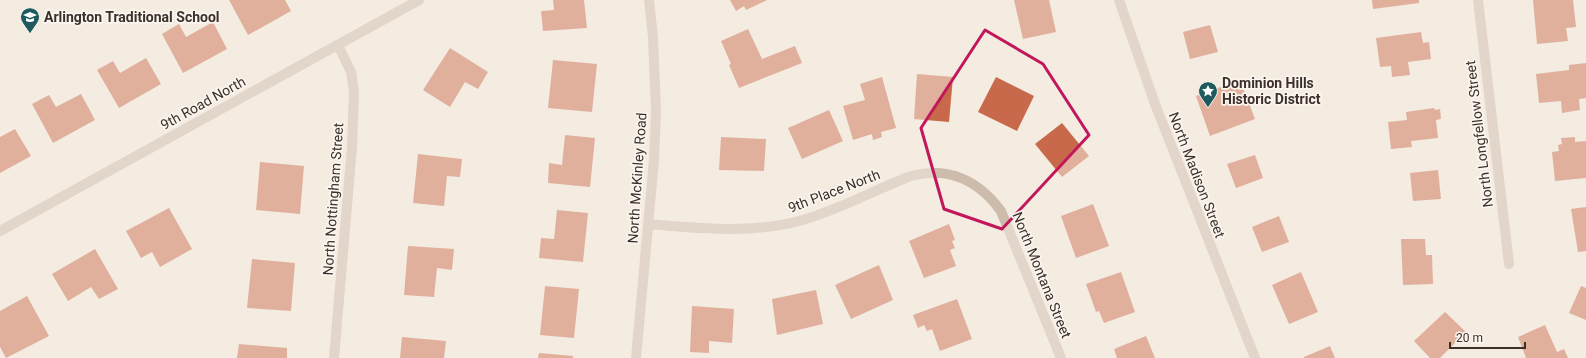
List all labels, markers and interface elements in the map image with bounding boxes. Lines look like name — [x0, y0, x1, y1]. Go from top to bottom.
school or university icon: Arlington Traditional School — [19, 6, 41, 34]
place label: Arlington Traditional School — [44, 9, 220, 25]
street label: North Longfellow Street — [1462, 59, 1496, 208]
street label: 9th Road North — [158, 73, 248, 133]
place label: Dominion Hills Historic District — [1222, 75, 1321, 107]
place icon: Dominion Hills Historic District — [1197, 80, 1219, 108]
street label: North Madison Street — [1166, 110, 1229, 240]
street label: North McKinley Road — [624, 112, 650, 244]
street label: North Nottingham Street — [320, 122, 346, 276]
street label: 9th Place North — [786, 166, 882, 216]
street label: North Montana Street — [1009, 210, 1075, 341]
scale bar — [1450, 324, 1525, 350]
text: 20 m — [1456, 331, 1483, 345]

